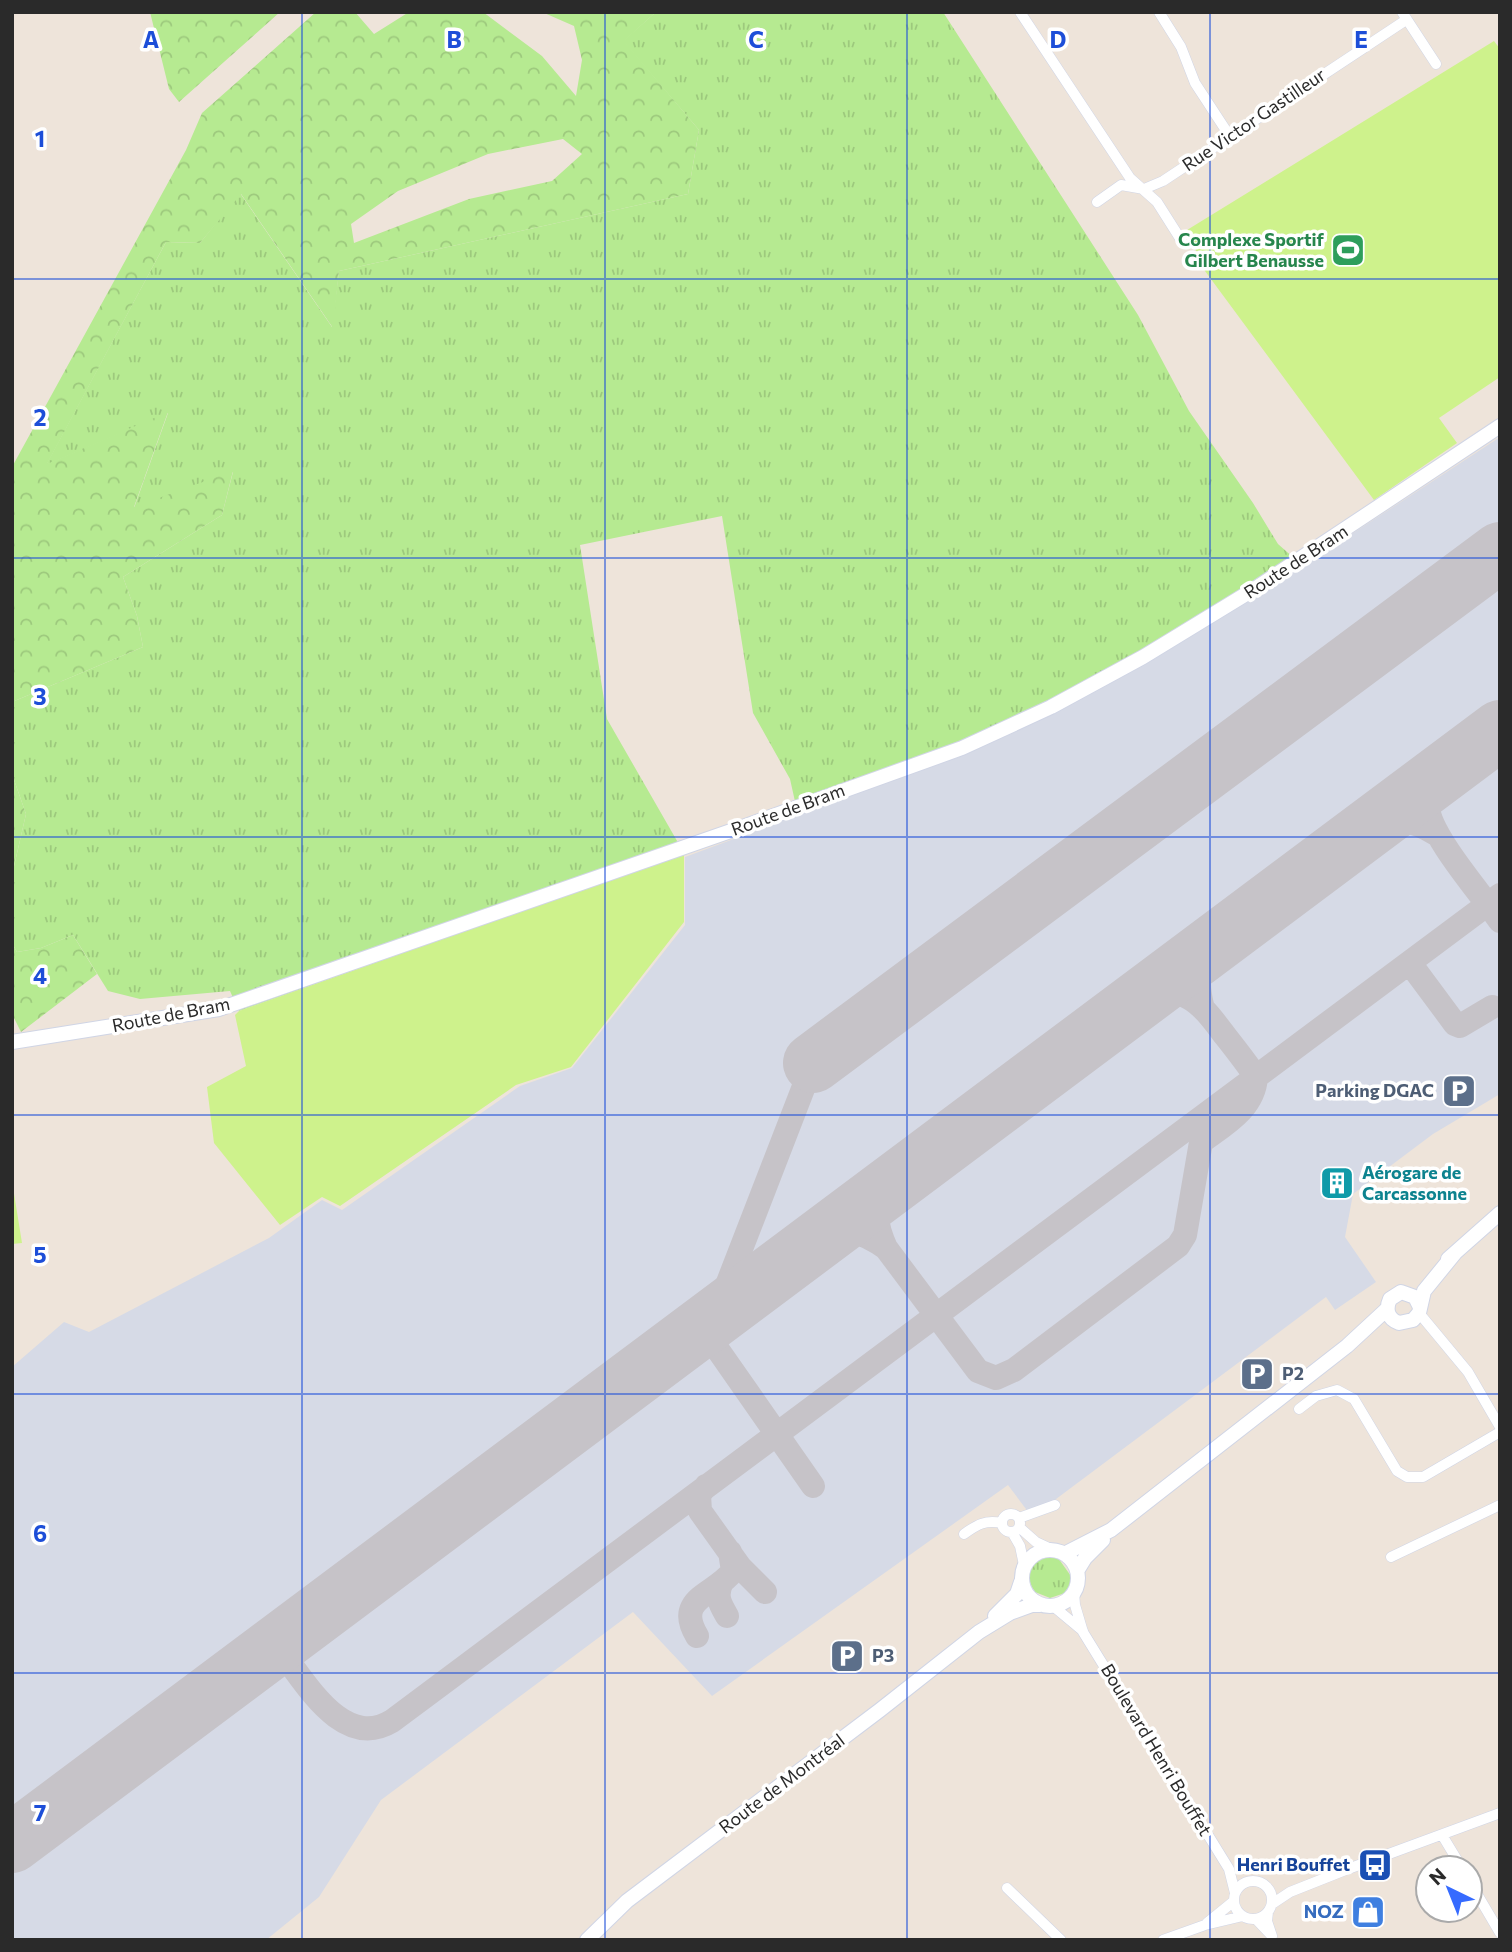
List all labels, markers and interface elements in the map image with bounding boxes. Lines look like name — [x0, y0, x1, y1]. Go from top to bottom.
text: A — [143, 25, 160, 53]
text: B — [446, 25, 462, 53]
text: C — [748, 25, 764, 53]
text: D — [1050, 25, 1067, 53]
text: E — [1354, 25, 1368, 53]
street label: Rue Victor Gastilleur — [1178, 63, 1329, 175]
text: 1 — [35, 124, 45, 152]
place label: Complexe Sportif Gilbert Benausse — [1178, 228, 1325, 271]
sports icon: Complexe Sportif Gilbert Benausse — [1329, 231, 1367, 269]
text: 2 — [33, 403, 47, 431]
street label: Route de Bram — [1239, 519, 1352, 603]
text: 3 — [33, 682, 47, 710]
street label: Route de Bram — [728, 778, 848, 840]
text: 4 — [33, 961, 47, 989]
street label: Route de Bram — [110, 992, 232, 1036]
parking icon: Parking DGAC — [1440, 1072, 1478, 1110]
place label: Parking DGAC — [1315, 1079, 1434, 1101]
place label: Aérogare de Carcassonne — [1362, 1161, 1467, 1204]
building icon: Aérogare de Carcassonne — [1318, 1164, 1356, 1202]
text: 5 — [33, 1240, 47, 1268]
parking icon: P2 — [1238, 1355, 1276, 1393]
place label: P2 — [1282, 1362, 1304, 1384]
text: 6 — [33, 1519, 47, 1547]
parking icon: P3 — [828, 1637, 866, 1675]
place label: P3 — [872, 1644, 894, 1666]
street label: Boulevard Henri Bouffet — [1097, 1660, 1217, 1839]
street label: Route de Montréal — [714, 1729, 849, 1838]
text: 7 — [34, 1798, 46, 1826]
bus stop icon: Henri Bouffet — [1356, 1846, 1394, 1884]
place label: Henri Bouffet — [1237, 1853, 1350, 1875]
north arrow — [1414, 1854, 1484, 1924]
text: N — [1424, 1863, 1450, 1889]
shop icon: NOZ — [1349, 1893, 1387, 1931]
place label: NOZ — [1304, 1900, 1344, 1922]

